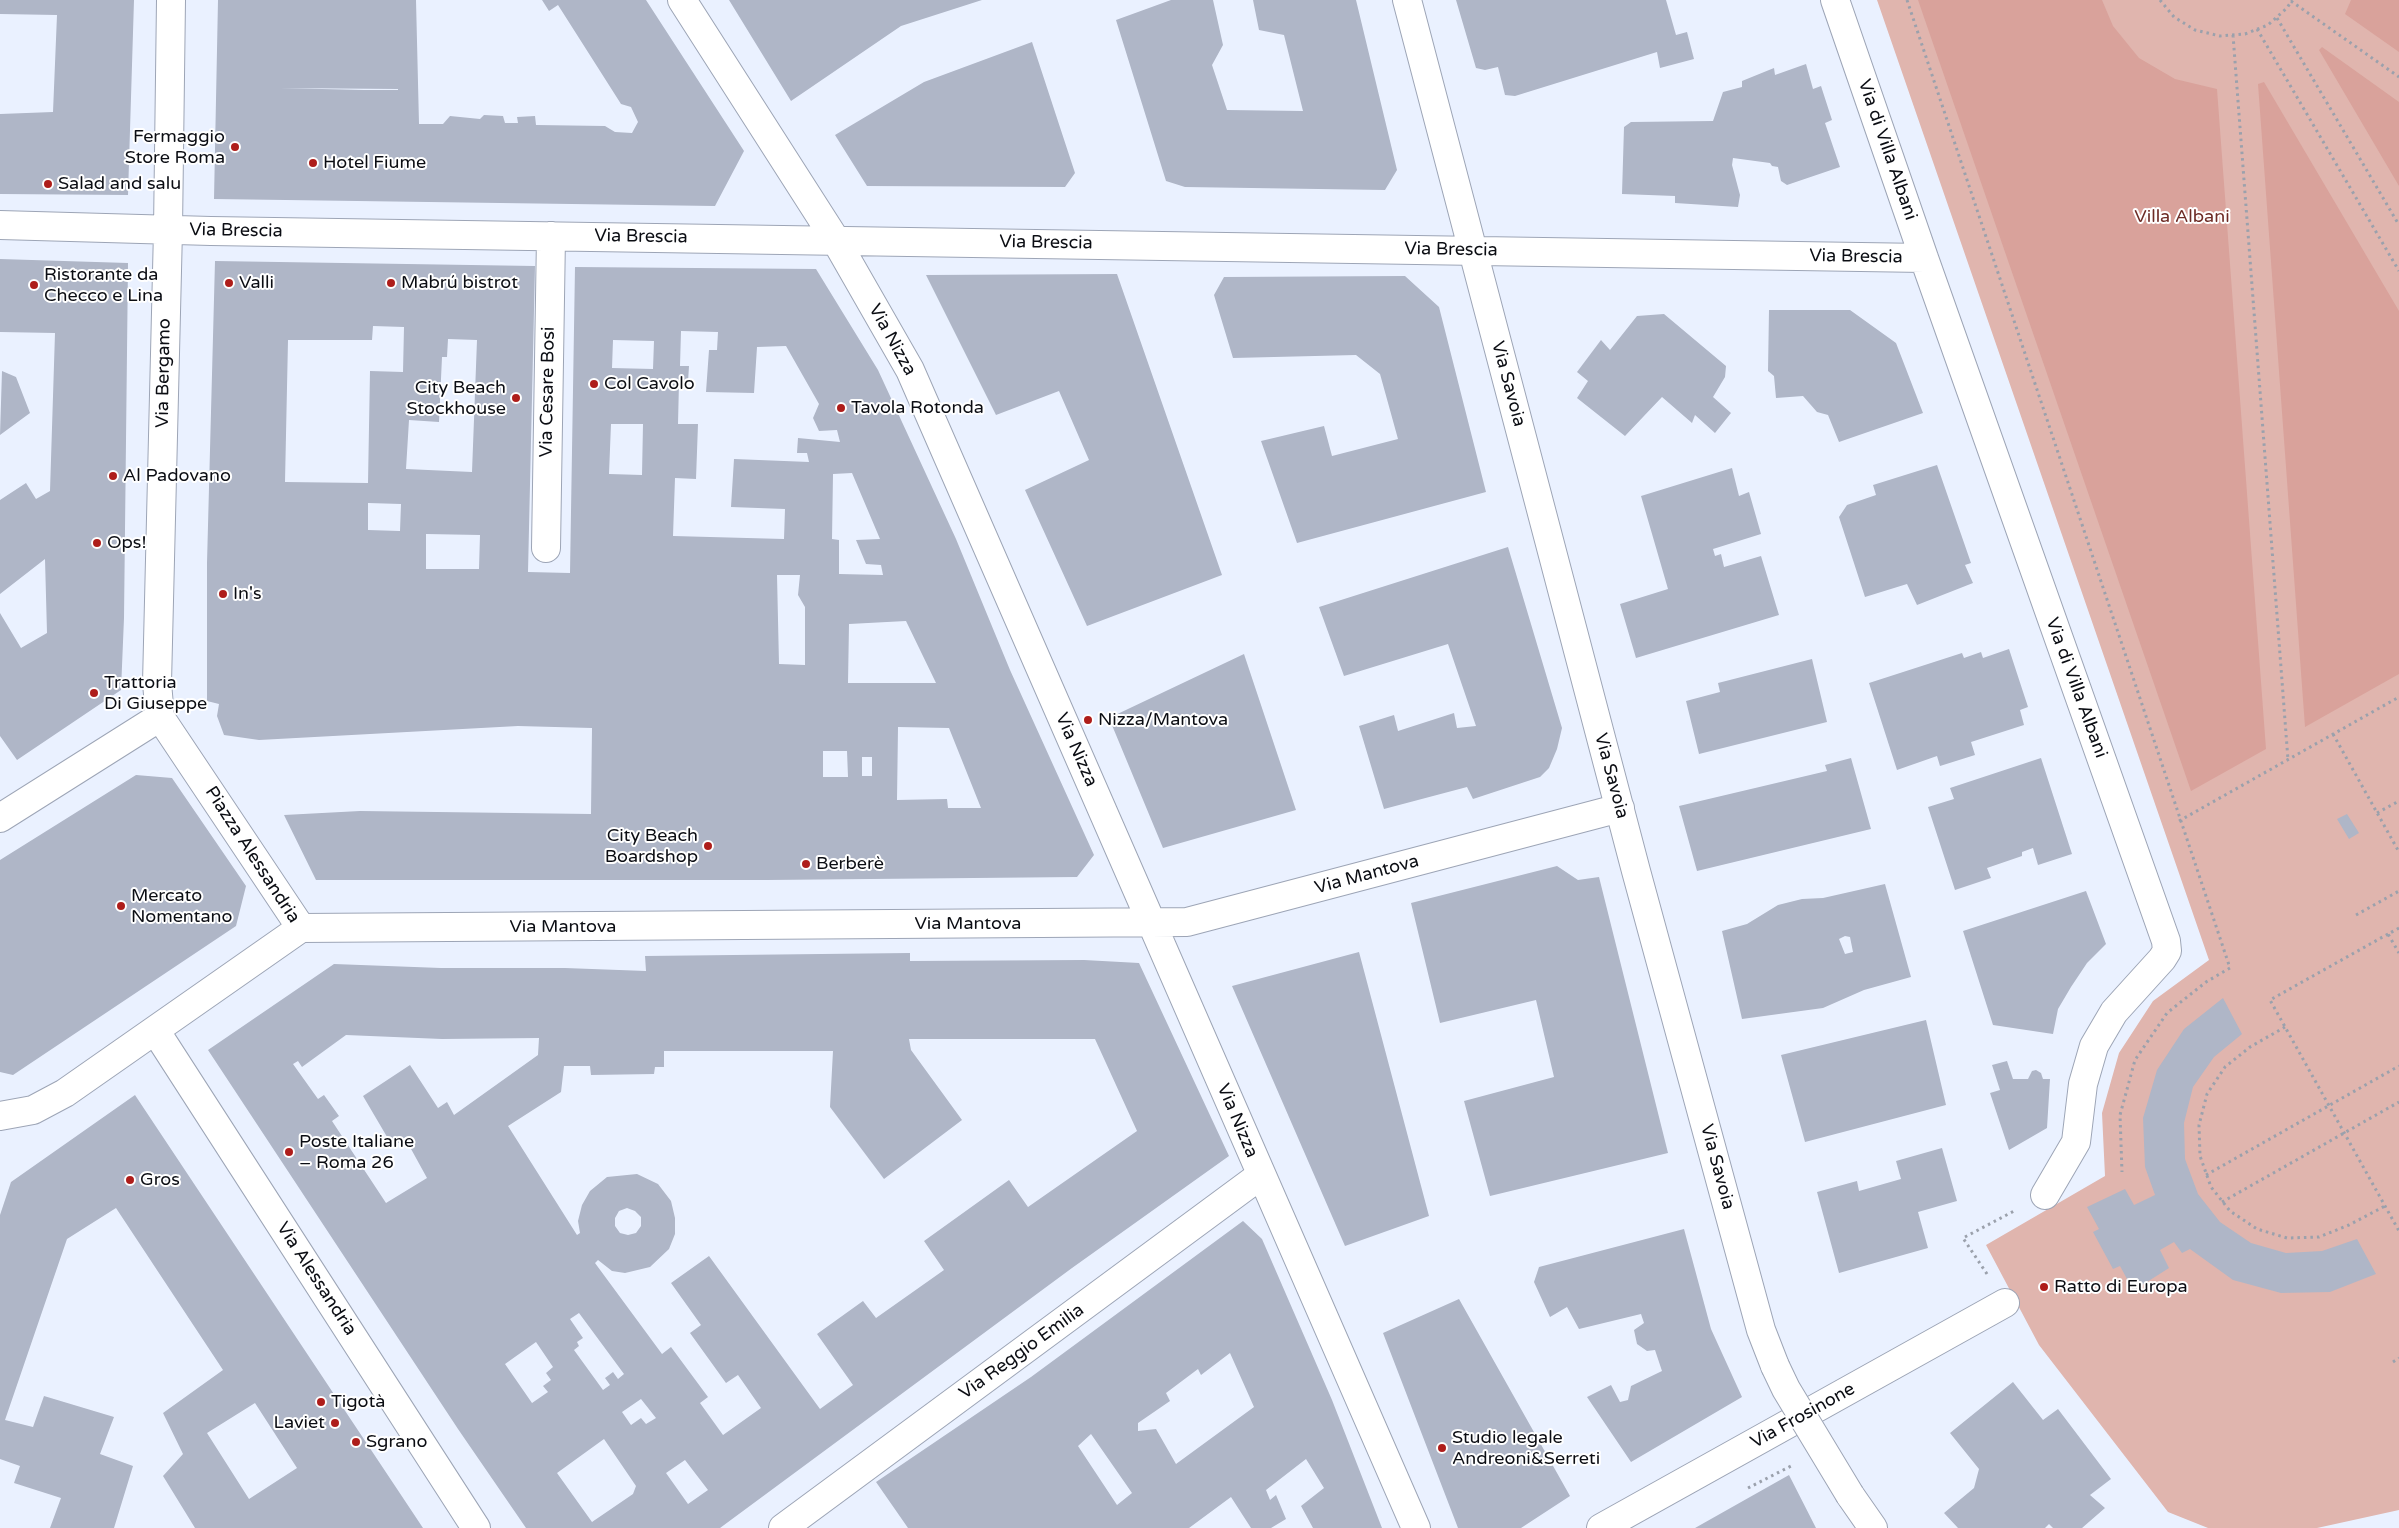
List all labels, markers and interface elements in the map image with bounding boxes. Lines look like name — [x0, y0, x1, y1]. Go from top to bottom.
street label: Via di Villa Albani — [1853, 77, 1921, 223]
place label: Fermaggio Store Roma — [125, 126, 225, 168]
marker: Fermaggio Store Roma — [229, 141, 241, 153]
place label: Hotel Fiume — [323, 152, 426, 174]
marker: Hotel Fiume — [307, 157, 319, 169]
place label: Salad and salu — [58, 173, 181, 195]
marker: Salad and salu — [42, 178, 54, 190]
park label: Villa Albani — [2134, 206, 2230, 228]
street label: Via Brescia — [189, 219, 283, 243]
street label: Via Brescia — [594, 225, 688, 249]
street label: Via Brescia — [999, 231, 1093, 255]
street label: Via Brescia — [1404, 238, 1498, 262]
street label: Via Brescia — [1809, 245, 1903, 269]
place label: Ristorante da Checco e Lina — [44, 264, 163, 306]
place label: Valli — [239, 272, 274, 294]
place label: Mabrú bistrot — [401, 272, 518, 294]
marker: Valli — [223, 277, 235, 289]
marker: Mabrú bistrot — [385, 277, 397, 289]
marker: Ristorante da Checco e Lina — [28, 279, 40, 291]
street label: Via Nizza — [864, 300, 920, 380]
street label: Via Bergamo — [152, 318, 176, 428]
street label: Via Cesare Bosi — [536, 326, 560, 458]
street label: Via Savoia — [1486, 339, 1530, 429]
place label: Col Cavolo — [604, 373, 695, 395]
place label: City Beach Stockhouse — [407, 377, 506, 419]
marker: Col Cavolo — [588, 378, 600, 390]
marker: City Beach Stockhouse — [510, 392, 522, 404]
place label: Tavola Rotonda — [851, 397, 984, 419]
marker: Tavola Rotonda — [835, 402, 847, 414]
place label: Al Padovano — [123, 465, 231, 487]
marker: Al Padovano — [107, 470, 119, 482]
place label: Ops! — [107, 532, 147, 554]
marker: Ops! — [91, 537, 103, 549]
place label: In's — [233, 583, 262, 605]
marker: In's — [217, 588, 229, 600]
street label: Via di Villa Albani — [2041, 615, 2111, 761]
place label: Trattoria Di Giuseppe — [104, 672, 207, 714]
marker: Trattoria Di Giuseppe — [88, 687, 100, 699]
place label: Nizza/Mantova — [1098, 709, 1228, 731]
street label: Via Nizza — [1050, 710, 1102, 790]
marker: Nizza/Mantova — [1082, 714, 1094, 726]
street label: Via Savoia — [1589, 731, 1633, 821]
street label: Piazza Alessandria — [200, 783, 304, 927]
place label: City Beach Boardshop — [605, 825, 698, 868]
marker: City Beach Boardshop — [702, 840, 714, 852]
street label: Via Mantova — [1313, 851, 1421, 899]
place label: Berberè — [816, 853, 884, 875]
marker: Berberè — [800, 858, 812, 870]
place label: Mercato Nomentano — [131, 885, 233, 928]
marker: Mercato Nomentano — [115, 900, 127, 912]
street label: Via Mantova — [915, 913, 1021, 935]
street label: Via Mantova — [510, 916, 616, 938]
street label: Via Nizza — [1212, 1081, 1262, 1161]
street label: Via Savoia — [1695, 1122, 1739, 1212]
place label: Poste Italiane – Roma 26 — [299, 1131, 414, 1174]
marker: Poste Italiane – Roma 26 — [283, 1146, 295, 1158]
place label: Gros — [140, 1169, 180, 1191]
marker: Gros — [124, 1174, 136, 1186]
street label: Via Alessandria — [271, 1218, 361, 1340]
place label: Ratto di Europa — [2054, 1276, 2188, 1298]
marker: Ratto di Europa — [2038, 1281, 2050, 1293]
street label: Via Reggio Emilia — [955, 1300, 1089, 1404]
street label: Via Frosinone — [1747, 1378, 1859, 1454]
place label: Tigotà — [331, 1391, 385, 1413]
marker: Tigotà — [315, 1396, 327, 1408]
place label: Laviet — [274, 1412, 325, 1434]
marker: Laviet — [329, 1417, 341, 1429]
place label: Studio legale Andreoni&Serreti — [1452, 1427, 1600, 1470]
place label: Sgrano — [366, 1431, 427, 1453]
marker: Sgrano — [350, 1436, 362, 1448]
marker: Studio legale Andreoni&Serreti — [1436, 1442, 1448, 1454]

